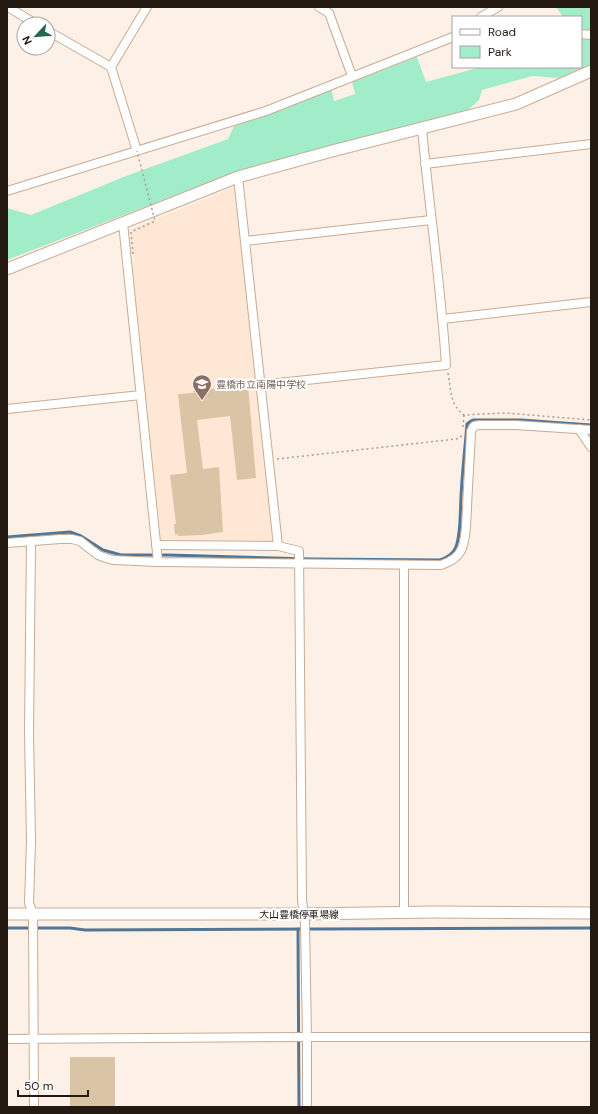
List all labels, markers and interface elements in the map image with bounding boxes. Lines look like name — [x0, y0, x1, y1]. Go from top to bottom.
north arrow — [16, 16, 56, 56]
legend — [452, 16, 582, 68]
text: Road — [488, 24, 516, 40]
text: N — [19, 34, 35, 47]
text: Park — [488, 44, 512, 60]
school or university icon: 豊橋市立南陽中学校 — [191, 373, 213, 401]
place label: 豊橋市立南陽中学校 — [216, 378, 306, 391]
street label: 大山豊橋停車場線 — [259, 908, 339, 921]
scale bar — [18, 1072, 88, 1098]
text: 50 m — [24, 1078, 53, 1094]

